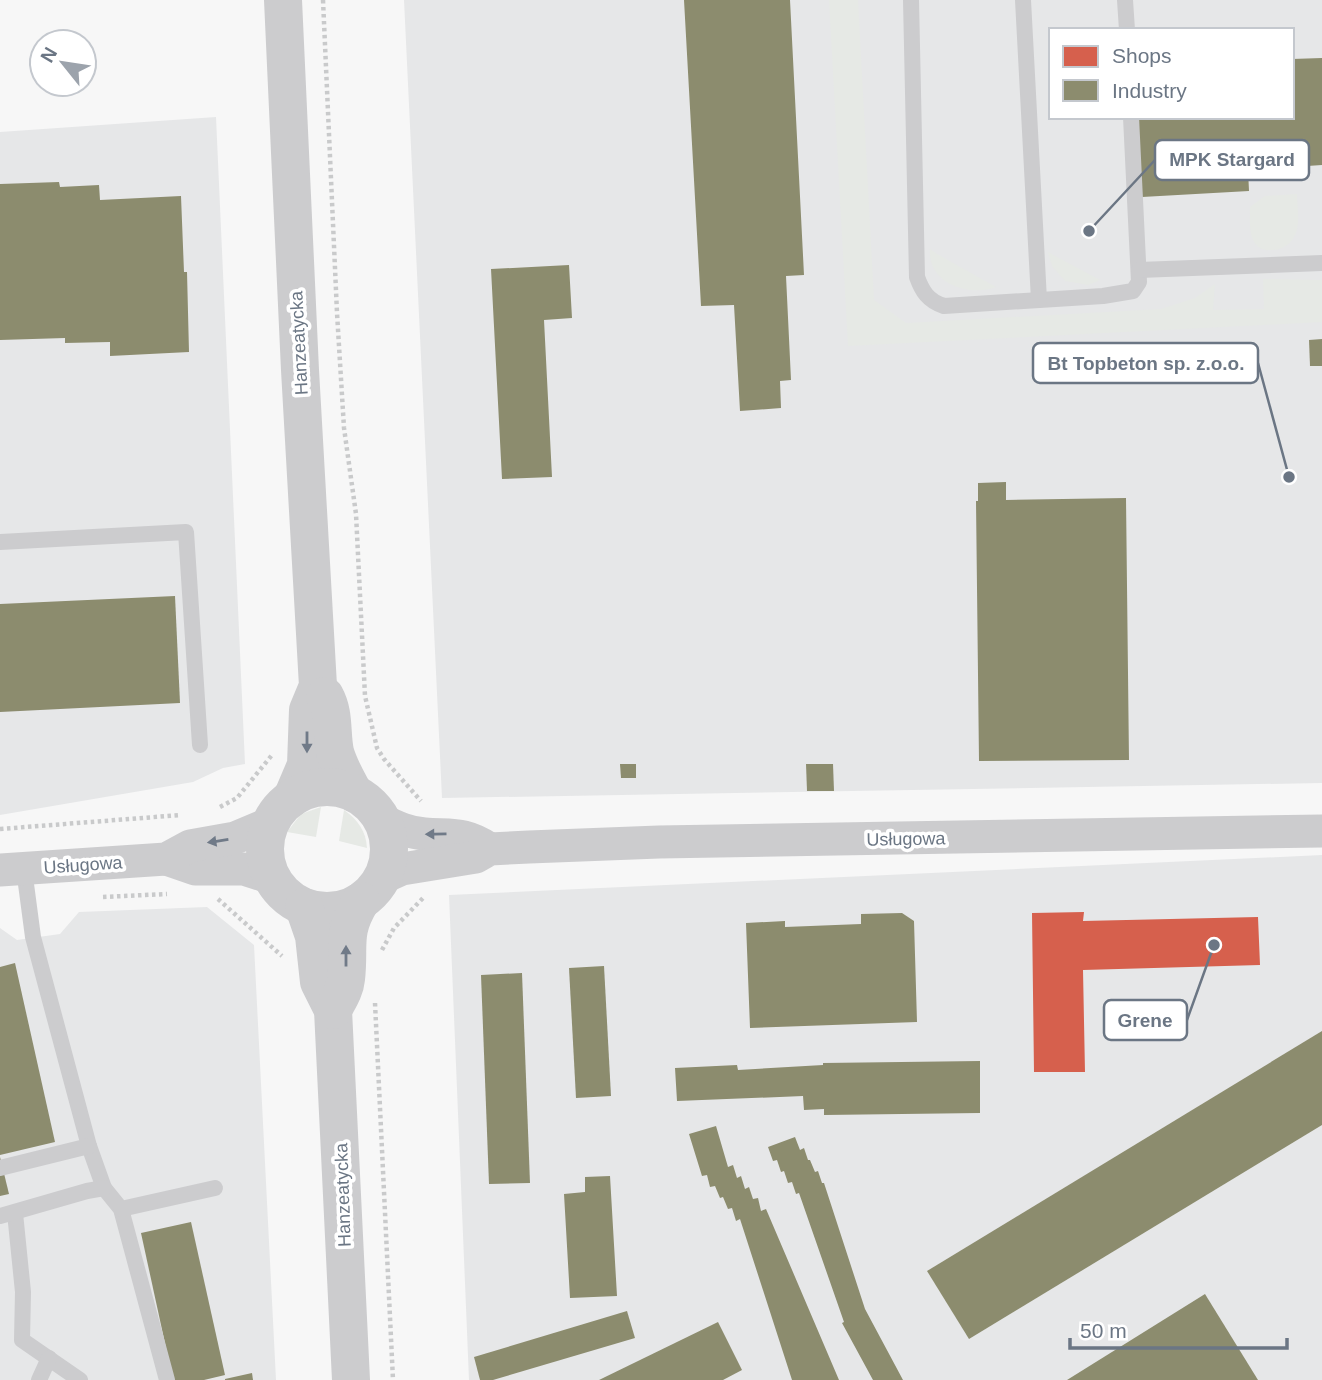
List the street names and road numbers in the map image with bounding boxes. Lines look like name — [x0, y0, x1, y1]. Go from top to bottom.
street label: Hanzeatycka — [286, 290, 312, 395]
street label: Usługowa — [866, 828, 947, 850]
street label: Usługowa — [43, 852, 124, 878]
street label: Hanzeatycka — [331, 1142, 355, 1247]

